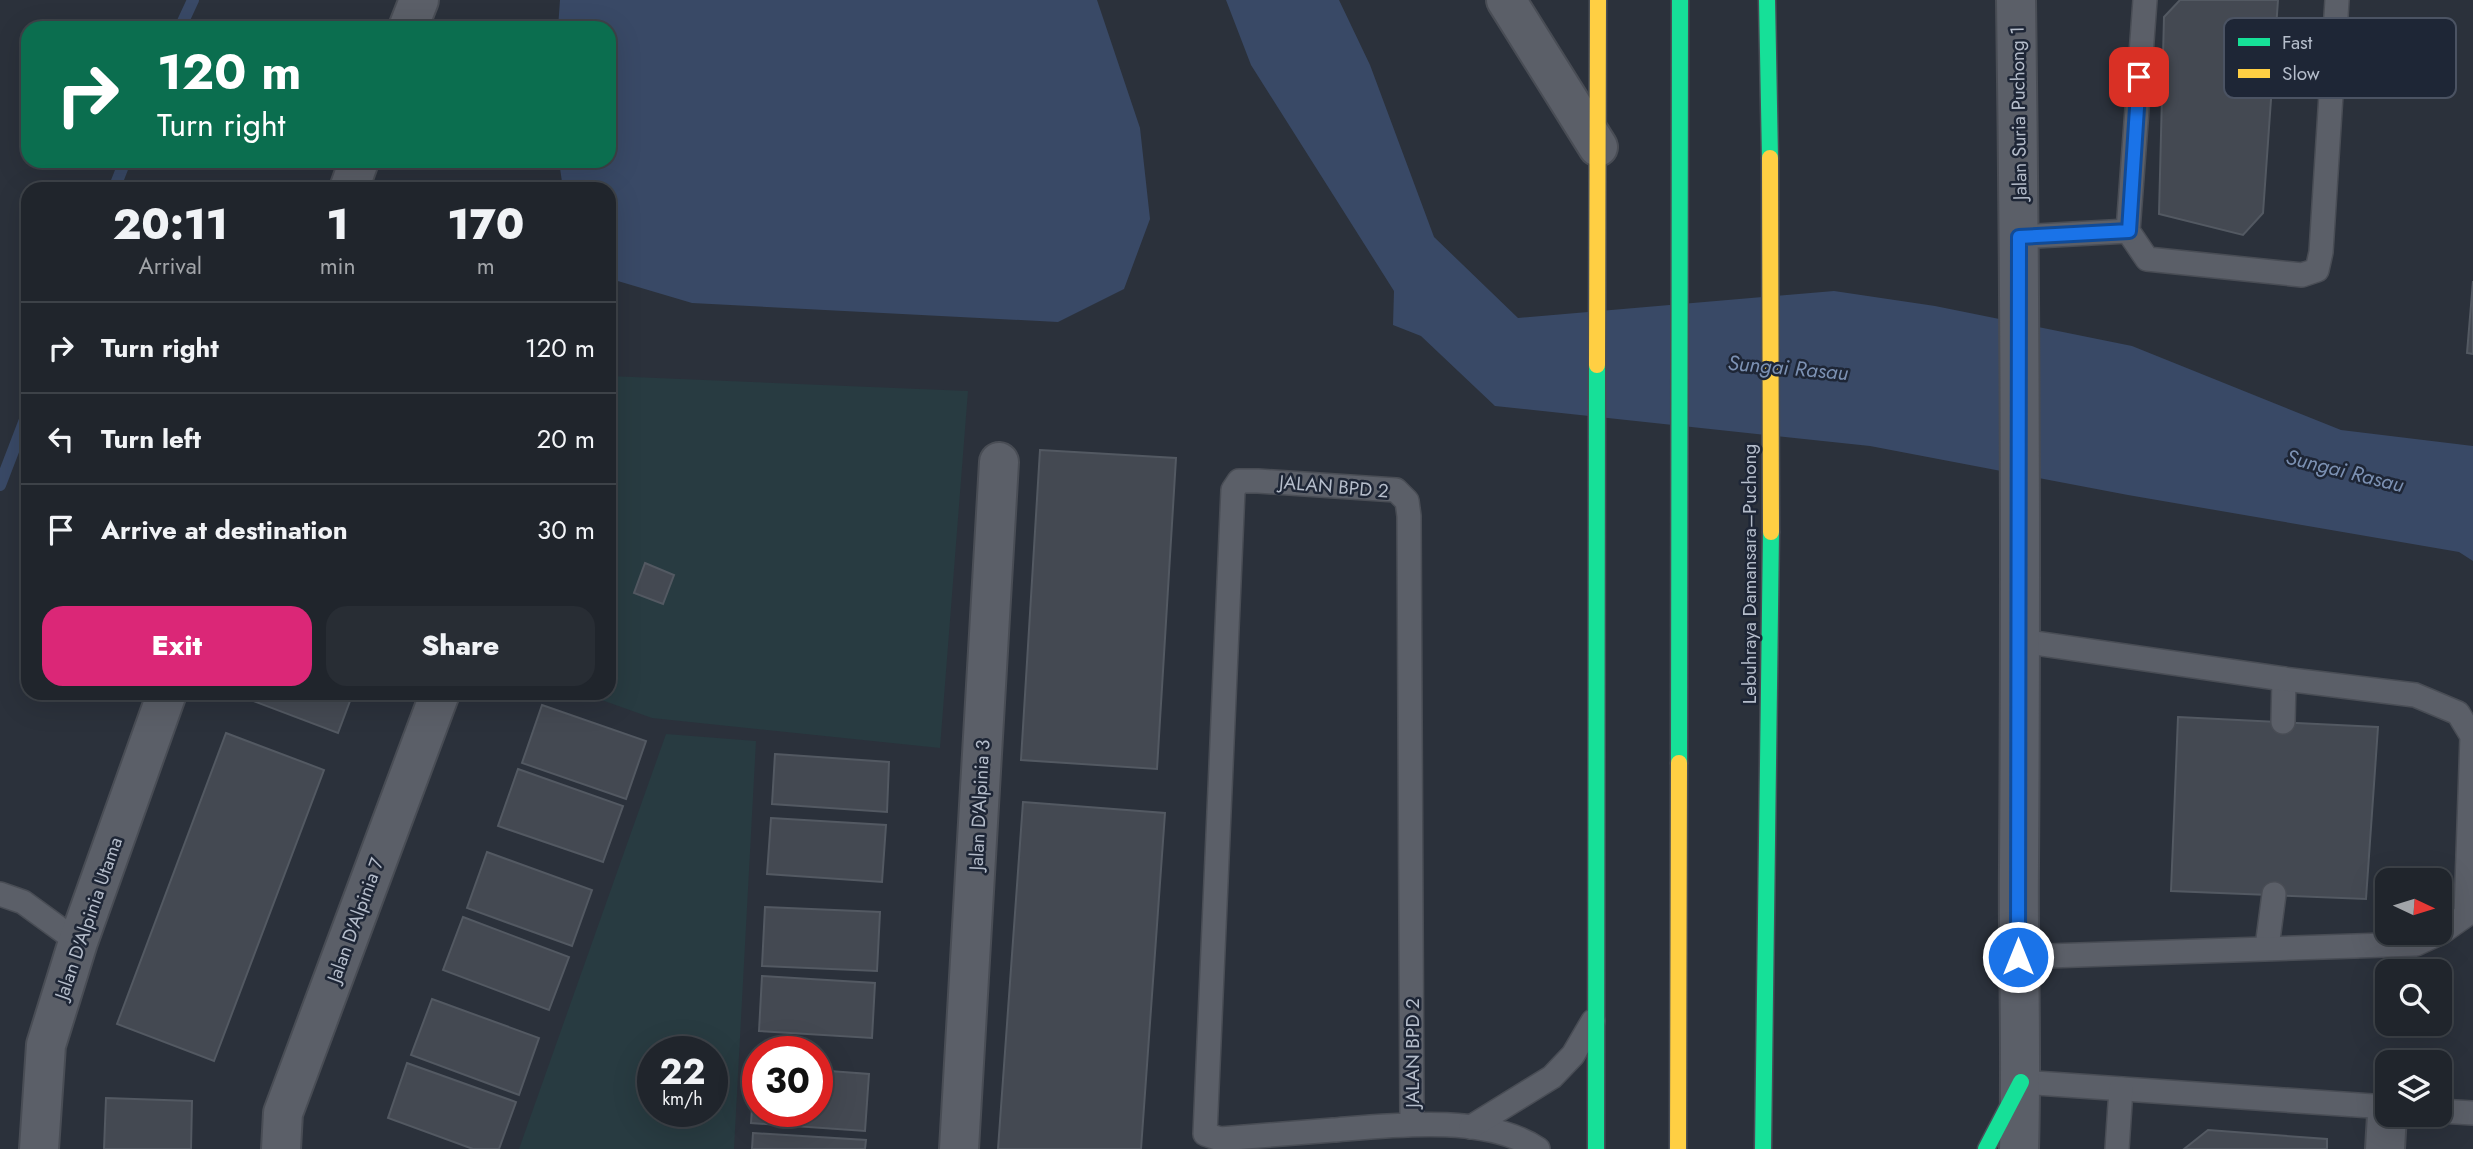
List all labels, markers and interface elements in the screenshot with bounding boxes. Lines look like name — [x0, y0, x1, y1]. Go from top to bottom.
legend — [2224, 18, 2456, 98]
street label: Jalan Suria Puchong 1 — [2003, 26, 2034, 203]
text: Fast — [2282, 29, 2313, 56]
text: 120 m — [157, 37, 301, 107]
pin — [2109, 47, 2169, 107]
icon: right — [42, 49, 133, 140]
icon: arrive — [2120, 58, 2158, 96]
text: Slow — [2282, 60, 2320, 87]
text: Turn right — [157, 102, 286, 148]
text: 20:11 — [113, 194, 228, 255]
text: 1 — [327, 194, 349, 255]
text: 170 — [447, 194, 524, 255]
text: Arrival — [139, 249, 202, 283]
text: min — [320, 249, 356, 283]
text: m — [477, 249, 495, 283]
icon: right — [42, 329, 80, 367]
text: Turn right — [101, 329, 219, 367]
text: 120 m — [525, 329, 595, 367]
water label: Sungai Rasau — [1726, 348, 1850, 388]
icon: left — [42, 420, 80, 458]
text: Turn left — [101, 420, 201, 458]
text: 20 m — [537, 420, 595, 458]
water label: Sungai Rasau — [2283, 442, 2408, 500]
street label: Lebuhraya Damansara–Puchong — [1736, 444, 1763, 704]
street label: JALAN BPD 2 — [1275, 468, 1390, 505]
icon: arrive — [42, 511, 80, 549]
text: Arrive at destination — [101, 511, 348, 549]
text: 30 m — [537, 511, 595, 549]
button: Exit — [42, 606, 312, 686]
button: Share — [326, 606, 595, 686]
street label: Jalan D'Alpinia 3 — [962, 739, 996, 874]
street label: Jalan D'Alpinia Utama — [47, 833, 129, 1006]
street label: Jalan D'Alpinia 7 — [319, 854, 391, 989]
north arrow — [2375, 868, 2452, 945]
map controls — [2375, 868, 2452, 1127]
position arrow — [1981, 920, 2055, 994]
button: search — [2375, 959, 2452, 1036]
street label: JALAN BPD 2 — [1399, 998, 1426, 1111]
speed limit sign: 30 — [742, 1036, 833, 1127]
text: 22 — [660, 1047, 705, 1097]
button: layers — [2375, 1050, 2452, 1127]
text: km/h — [662, 1086, 703, 1112]

